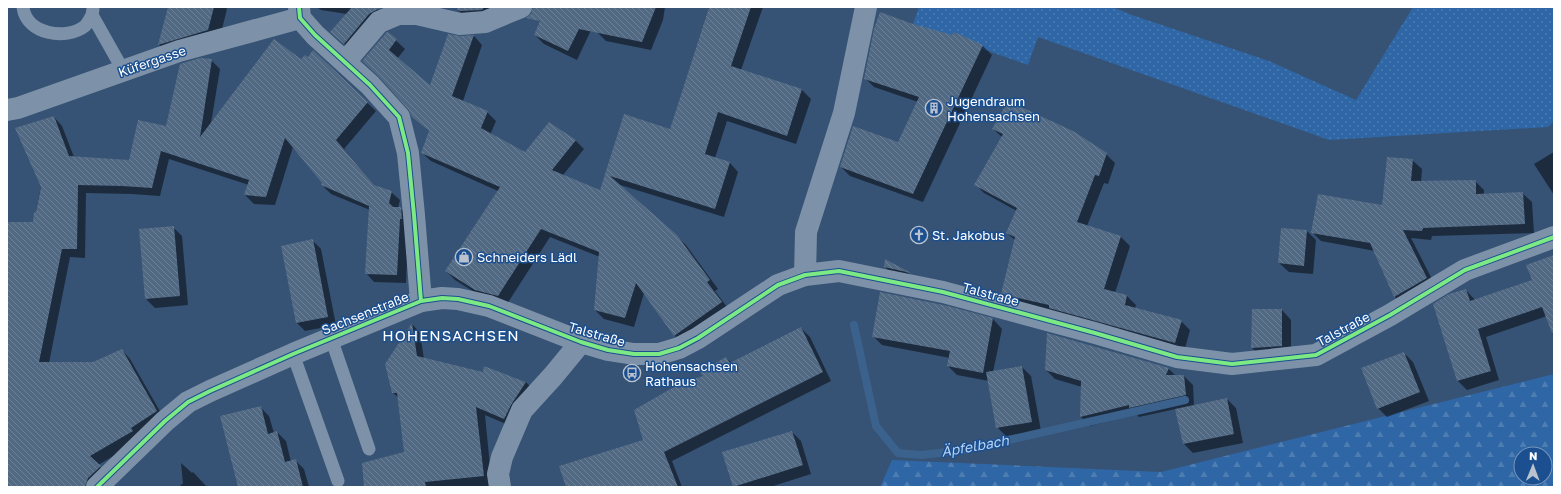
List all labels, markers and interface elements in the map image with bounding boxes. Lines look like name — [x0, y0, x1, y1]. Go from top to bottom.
street label: Küfergasse — [116, 42, 188, 80]
place label: Jugendraum Hohensachsen — [947, 93, 1040, 124]
building icon: Jugendraum Hohensachsen — [924, 98, 944, 118]
church icon: St. Jakobus — [909, 225, 929, 245]
place label: St. Jakobus — [932, 227, 1005, 243]
shop icon: Schneiders Lädl — [454, 247, 474, 267]
place label: Schneiders Lädl — [477, 249, 577, 265]
street label: Talstraße — [961, 279, 1021, 309]
street label: Sachsenstraße — [319, 288, 411, 338]
street label: Talstraße — [1314, 308, 1372, 350]
street label: Talstraße — [567, 318, 627, 350]
district label: HOHENSACHSEN — [382, 326, 520, 344]
place label: Hohensachsen Rathaus — [645, 358, 738, 389]
bus stop icon: Hohensachsen Rathaus — [622, 363, 642, 383]
water label: Äpfelbach — [940, 431, 1011, 460]
north arrow — [1513, 446, 1553, 486]
text: N — [1529, 449, 1537, 462]

